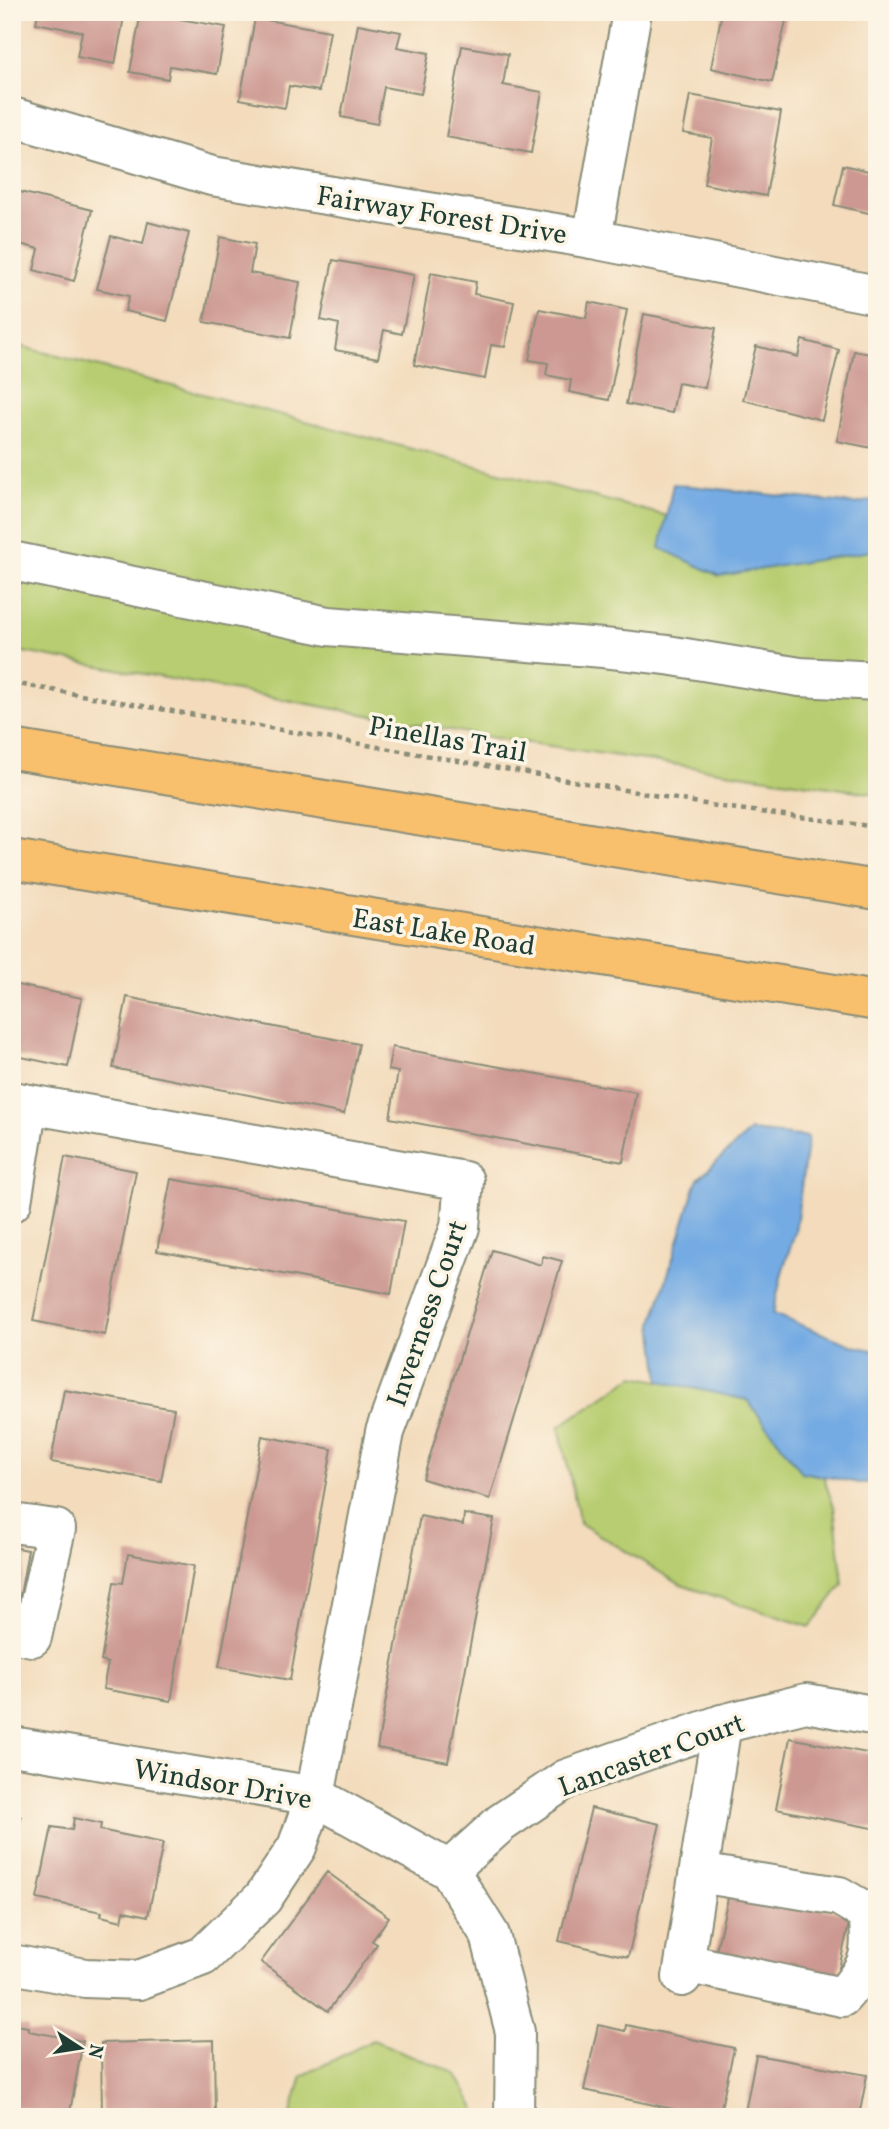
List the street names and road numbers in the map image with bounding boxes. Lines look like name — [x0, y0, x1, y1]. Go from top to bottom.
street label: Fairway Forest Drive — [314, 177, 570, 256]
street label: Pinellas Trail — [365, 707, 530, 774]
street label: East Lake Road — [349, 900, 538, 967]
street label: Inverness Court — [378, 1215, 479, 1412]
street label: Lancaster Court — [553, 1705, 750, 1808]
street label: Windsor Drive — [130, 1751, 315, 1820]

